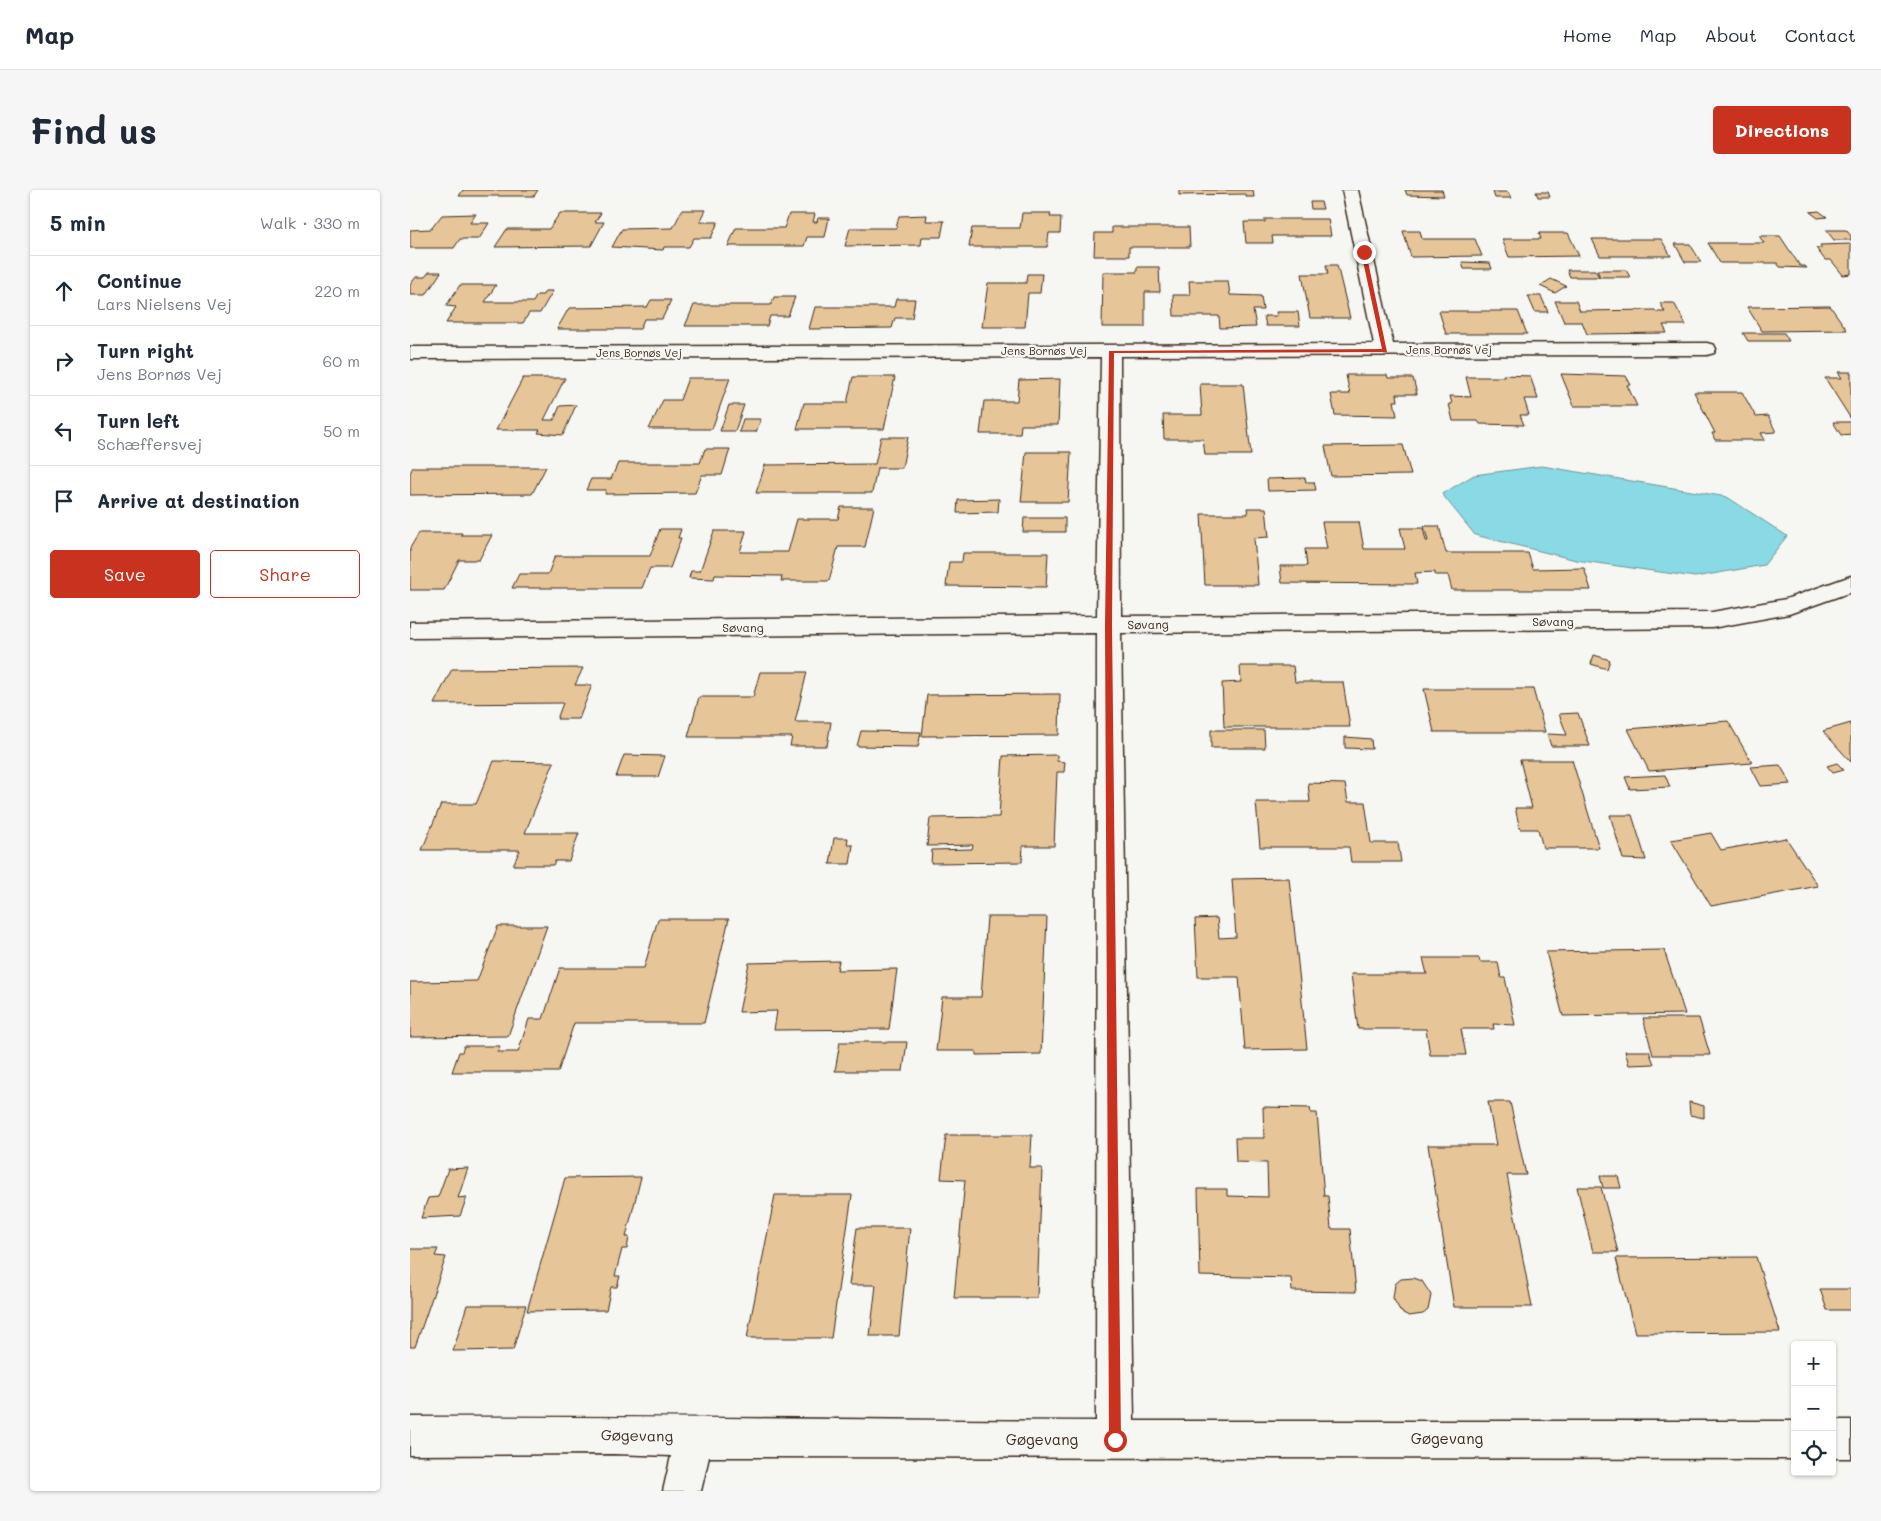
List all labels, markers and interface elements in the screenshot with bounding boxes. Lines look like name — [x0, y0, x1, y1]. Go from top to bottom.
text: Map — [25, 19, 74, 50]
text: Home — [1563, 23, 1612, 47]
text: Map — [1640, 23, 1676, 47]
text: About — [1704, 23, 1757, 47]
text: Contact — [1785, 23, 1856, 47]
button: Directions — [1713, 106, 1851, 154]
text: Find us — [30, 107, 157, 153]
text: 5 min — [50, 209, 106, 236]
text: Walk · 330 m — [260, 212, 360, 233]
route end — [1353, 241, 1376, 264]
text: Continue — [97, 268, 182, 293]
icon: ahead — [50, 277, 78, 305]
text: 220 m — [314, 280, 360, 301]
text: Lars Nielsens Vej — [97, 293, 232, 314]
text: Turn right — [97, 338, 194, 363]
street label: Jens Bornøs Vej — [1406, 342, 1492, 357]
street label: Jens Bornøs Vej — [1001, 343, 1087, 358]
street label: Jens Bornøs Vej — [596, 345, 682, 360]
icon: right — [50, 347, 78, 375]
text: 60 m — [323, 350, 360, 371]
text: Jens Bornøs Vej — [97, 363, 222, 384]
text: Turn left — [97, 408, 180, 433]
icon: left — [50, 417, 78, 445]
text: 50 m — [323, 420, 360, 441]
text: Schæffersvej — [97, 433, 202, 454]
icon: arrive — [50, 487, 78, 515]
text: Arrive at destination — [97, 488, 300, 513]
button: Save — [50, 550, 200, 598]
button: Share — [210, 550, 360, 598]
street label: Søvang — [1532, 613, 1574, 629]
street label: Søvang — [1127, 616, 1169, 632]
street label: Søvang — [722, 619, 764, 635]
map controls — [1791, 1341, 1836, 1476]
button: + — [1791, 1341, 1836, 1386]
button: − — [1791, 1386, 1836, 1431]
street label: Gøgevang — [601, 1424, 674, 1446]
street label: Gøgevang — [1411, 1428, 1483, 1448]
street label: Gøgevang — [1006, 1429, 1078, 1449]
route start — [1104, 1429, 1127, 1452]
button: locate — [1791, 1431, 1836, 1476]

